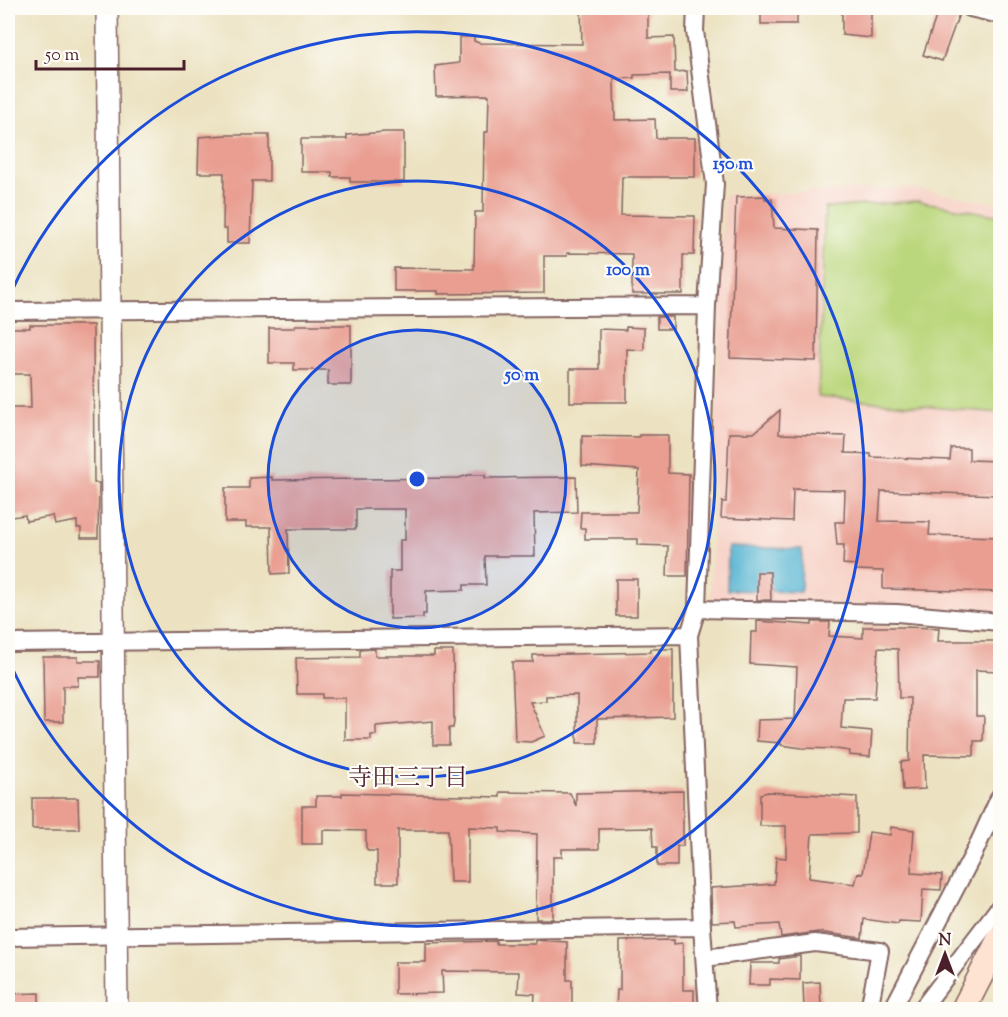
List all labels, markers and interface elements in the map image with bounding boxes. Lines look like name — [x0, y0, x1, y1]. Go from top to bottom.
scale bar — [36, 33, 184, 71]
text: 50 m — [44, 43, 80, 69]
text: 150 m — [713, 152, 753, 178]
text: 100 m — [606, 258, 650, 284]
text: 50 m — [503, 363, 539, 389]
centre of rings — [407, 469, 427, 489]
district label: 寺田三丁目 — [348, 762, 468, 796]
north arrow — [915, 924, 975, 984]
text: N — [939, 930, 952, 953]

